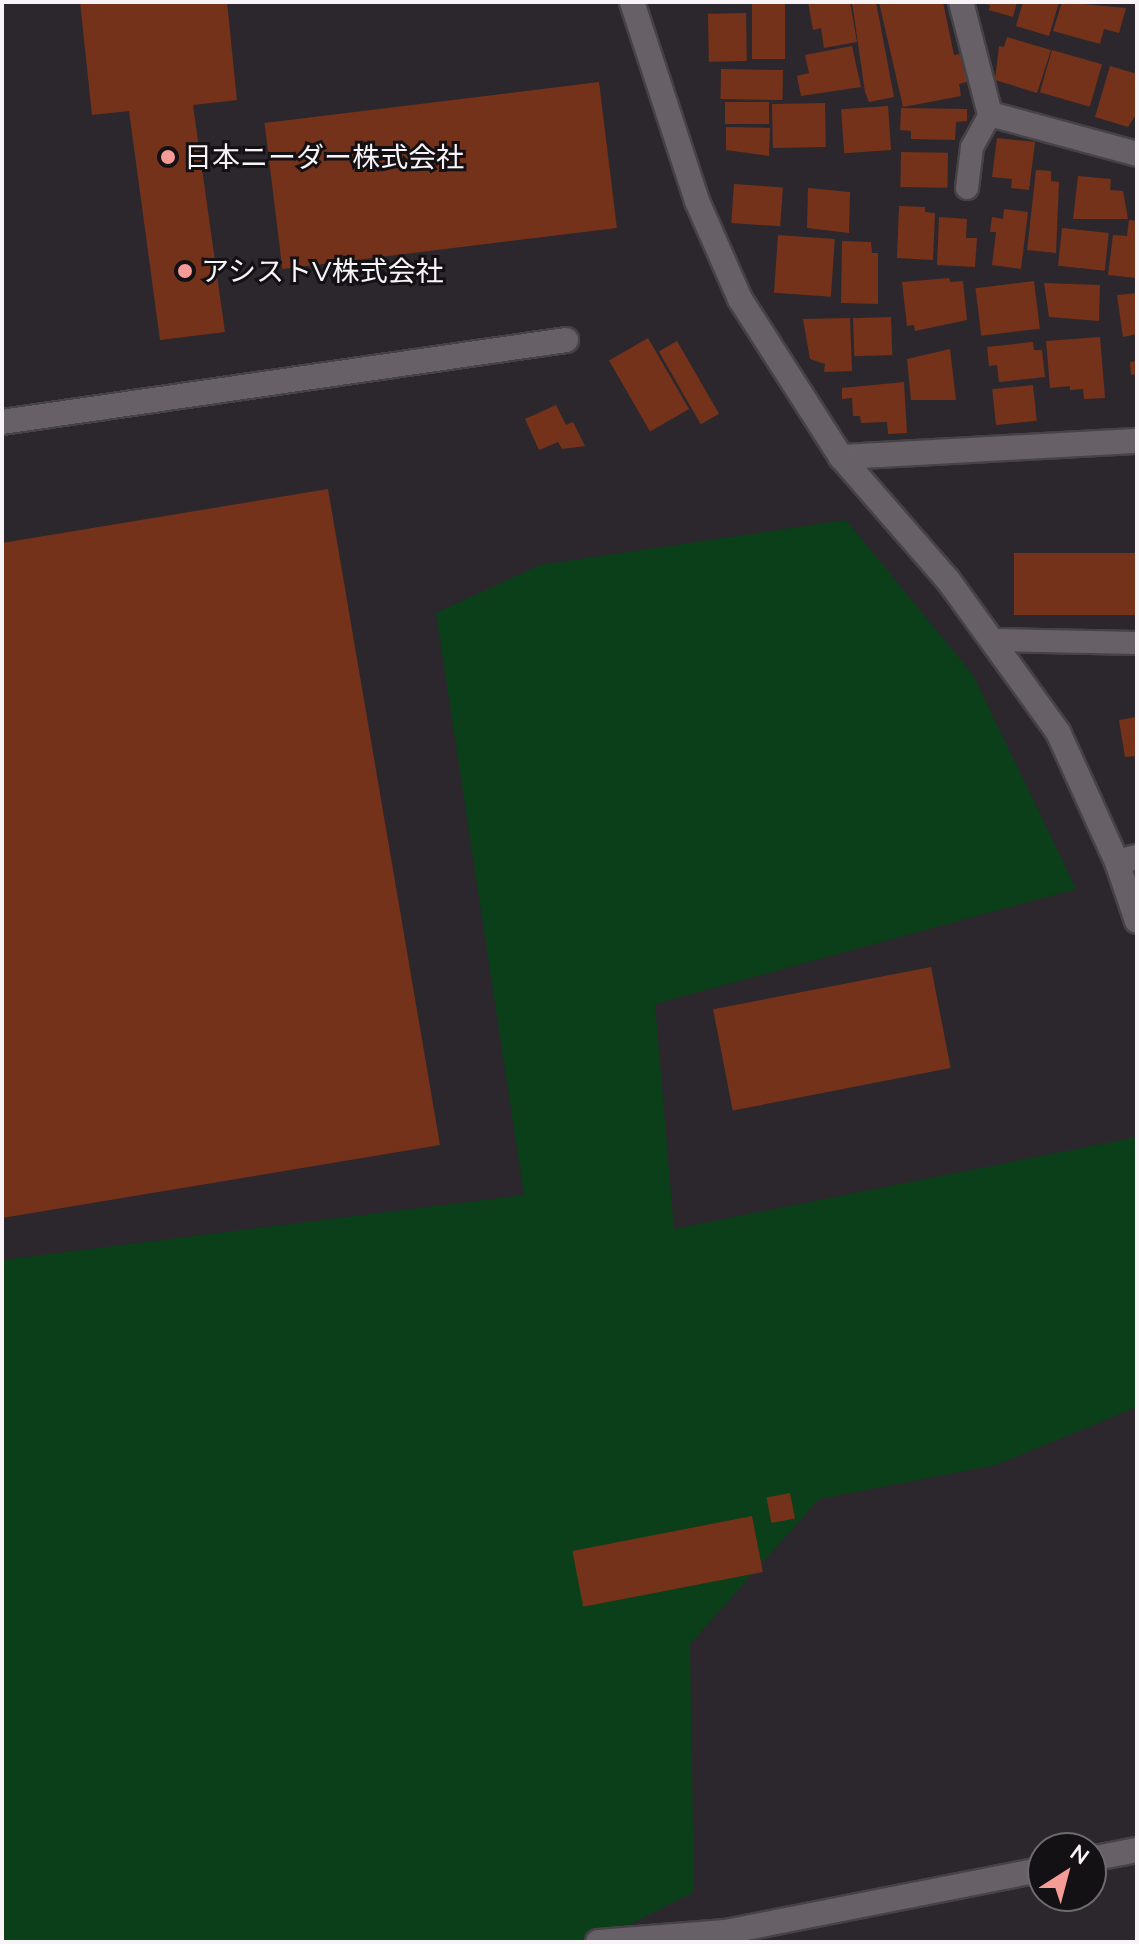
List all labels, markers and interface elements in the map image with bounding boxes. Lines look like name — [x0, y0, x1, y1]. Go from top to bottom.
place label: 日本ニーダー株式会社 — [184, 140, 464, 174]
marker: 日本ニーダー株式会社 — [159, 148, 177, 166]
place label: アシストV株式会社 — [201, 254, 445, 288]
marker: アシストV株式会社 — [176, 262, 194, 280]
north arrow — [1027, 1832, 1107, 1912]
text: N — [1065, 1838, 1095, 1870]

